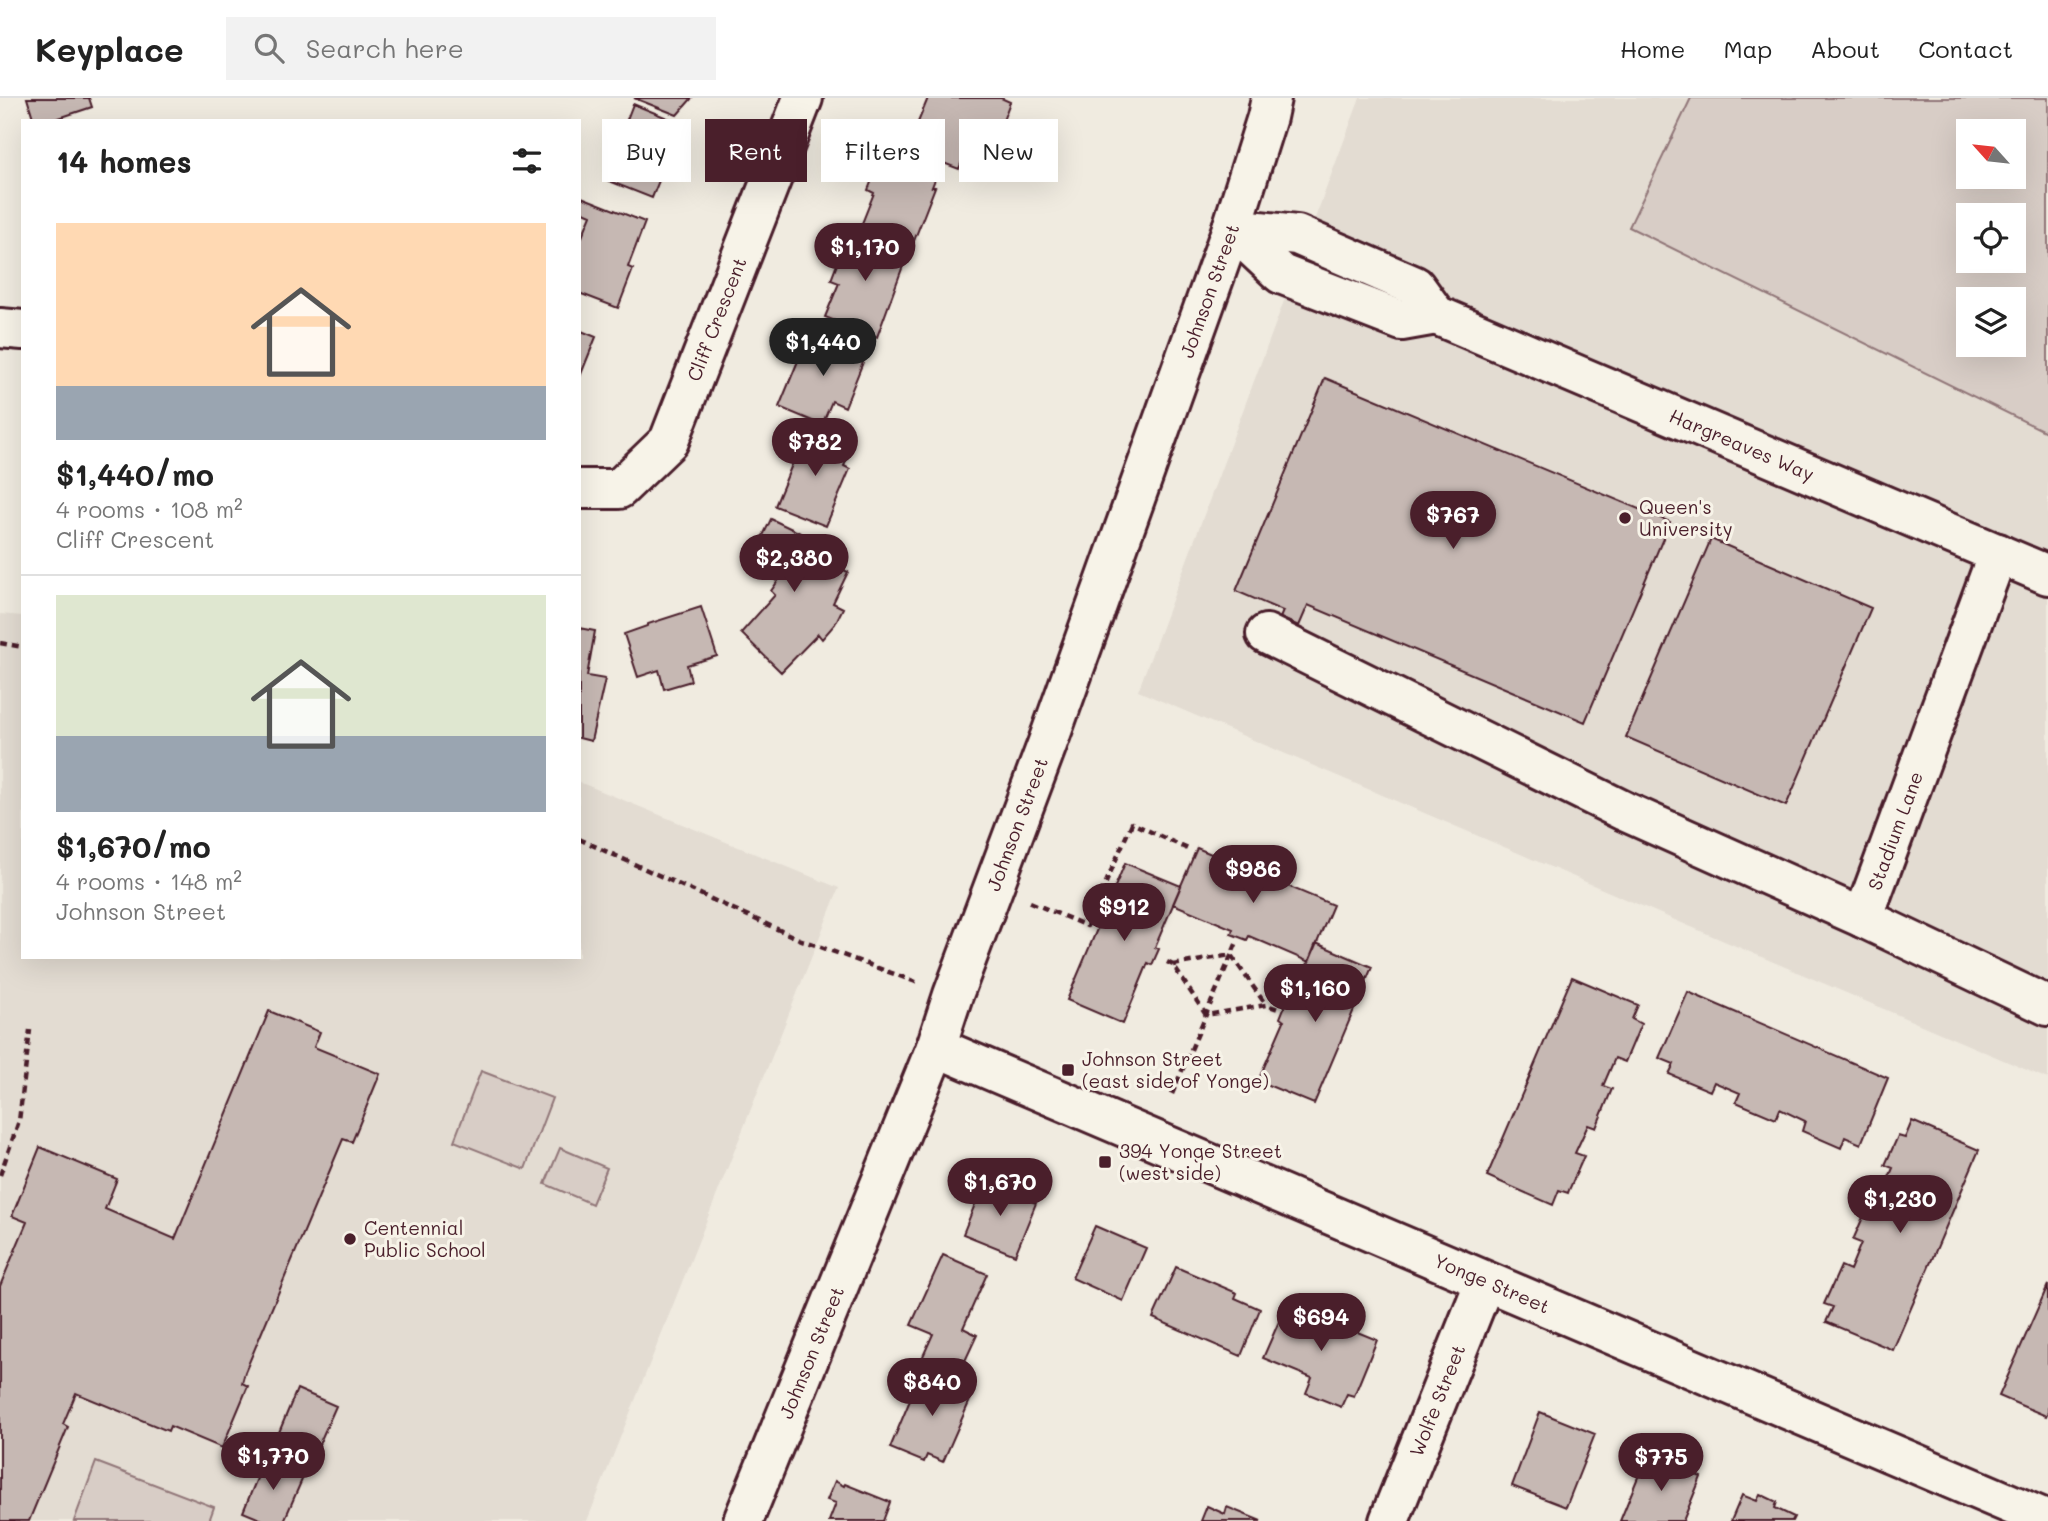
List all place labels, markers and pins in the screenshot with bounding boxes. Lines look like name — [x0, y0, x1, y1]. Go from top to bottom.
pin: $1,170 — [808, 223, 922, 283]
pin: $1,440 — [766, 318, 880, 378]
pin: $782 — [774, 418, 856, 478]
pin: $767 — [1412, 491, 1494, 551]
place label: Queen's University — [1639, 494, 1733, 541]
marker: Queen's University — [1617, 510, 1633, 526]
pin: $2,380 — [737, 534, 851, 594]
pin: $986 — [1212, 846, 1294, 905]
pin: $912 — [1083, 884, 1165, 943]
pin: $1,160 — [1258, 964, 1372, 1024]
place label: Johnson Street (east side of Yonge) — [1082, 1046, 1269, 1093]
marker: Johnson Street (east side of Yonge) — [1060, 1062, 1076, 1078]
place label: 394 Yonge Street (west side) — [1119, 1138, 1282, 1185]
marker: 394 Yonge Street (west side) — [1097, 1154, 1113, 1170]
pin: $1,670 — [943, 1158, 1057, 1218]
pin: $1,230 — [1843, 1176, 1957, 1235]
place label: Centennial Public School — [364, 1215, 486, 1262]
marker: Centennial Public School — [342, 1231, 358, 1247]
pin: $694 — [1280, 1294, 1362, 1353]
pin: $840 — [891, 1358, 973, 1418]
pin: $1,770 — [216, 1432, 330, 1492]
pin: $775 — [1620, 1434, 1702, 1493]

